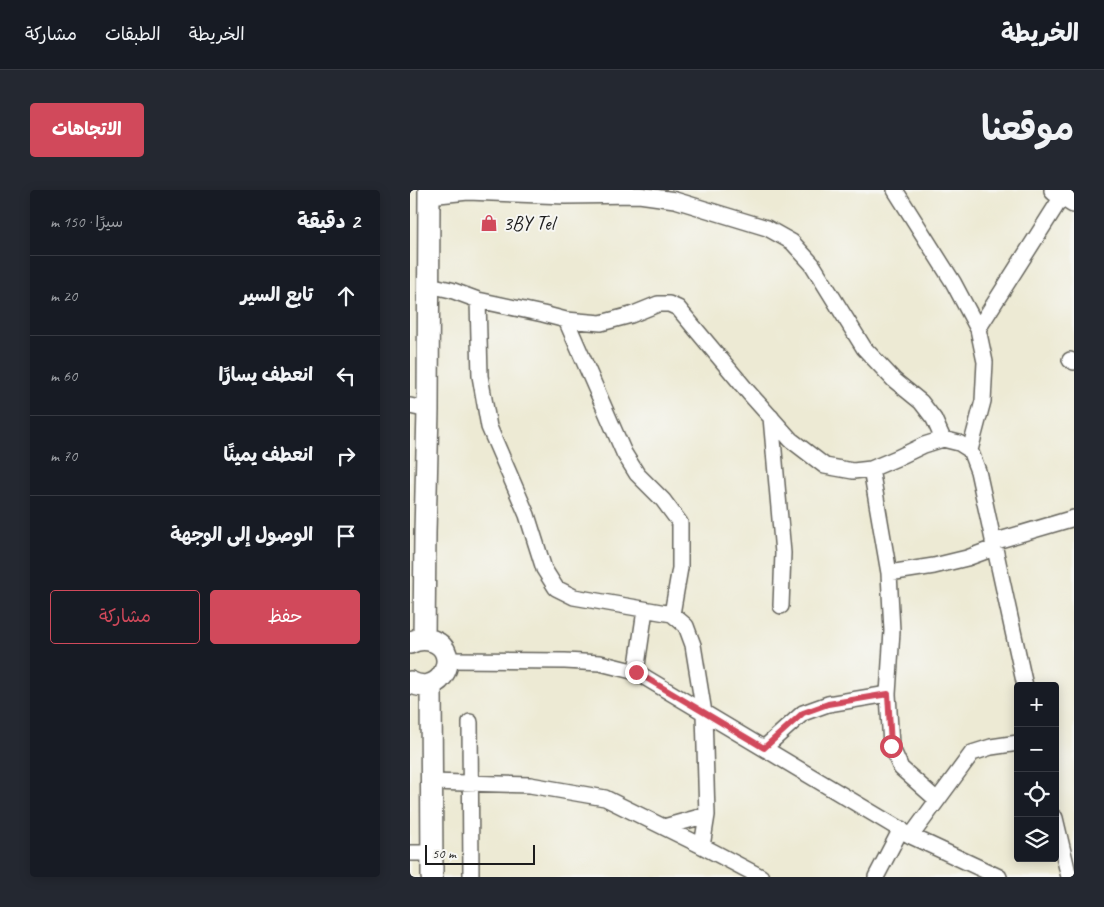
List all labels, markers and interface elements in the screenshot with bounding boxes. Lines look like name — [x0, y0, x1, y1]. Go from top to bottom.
text: الخريطة — [1001, 18, 1079, 48]
text: مشاركة — [25, 23, 77, 45]
text: الطبقات — [105, 23, 161, 45]
text: الخريطة — [189, 23, 245, 45]
button: الاتجاهات — [30, 103, 144, 157]
text: موقعنا — [981, 106, 1074, 151]
text: 2 دقيقة — [297, 208, 360, 234]
place label: 3BY Tel — [503, 211, 558, 236]
text: سيرًا · 150 m — [50, 212, 123, 232]
shop icon: 3BY Tel — [479, 213, 499, 233]
icon: ahead — [332, 282, 360, 310]
text: تابع السير — [241, 283, 313, 307]
text: 20 m — [50, 286, 77, 306]
icon: left — [332, 362, 360, 390]
text: انعطف يسارًا — [219, 363, 313, 387]
text: 60 m — [50, 366, 77, 386]
icon: right — [332, 442, 360, 470]
text: انعطف يمينًا — [224, 443, 313, 467]
text: 70 m — [50, 446, 77, 466]
icon: arrive — [332, 522, 360, 550]
text: الوصول إلى الوجهة — [170, 523, 313, 547]
button: مشاركة — [50, 590, 200, 644]
button: حفظ — [210, 590, 360, 644]
route end — [625, 661, 648, 684]
map controls — [1014, 682, 1059, 862]
button: + — [1014, 682, 1059, 727]
button: − — [1014, 727, 1059, 772]
route start — [880, 735, 903, 758]
button: locate — [1014, 772, 1059, 817]
button: layers — [1014, 817, 1059, 862]
scale bar — [425, 842, 535, 865]
text: 50 m — [432, 845, 456, 862]

